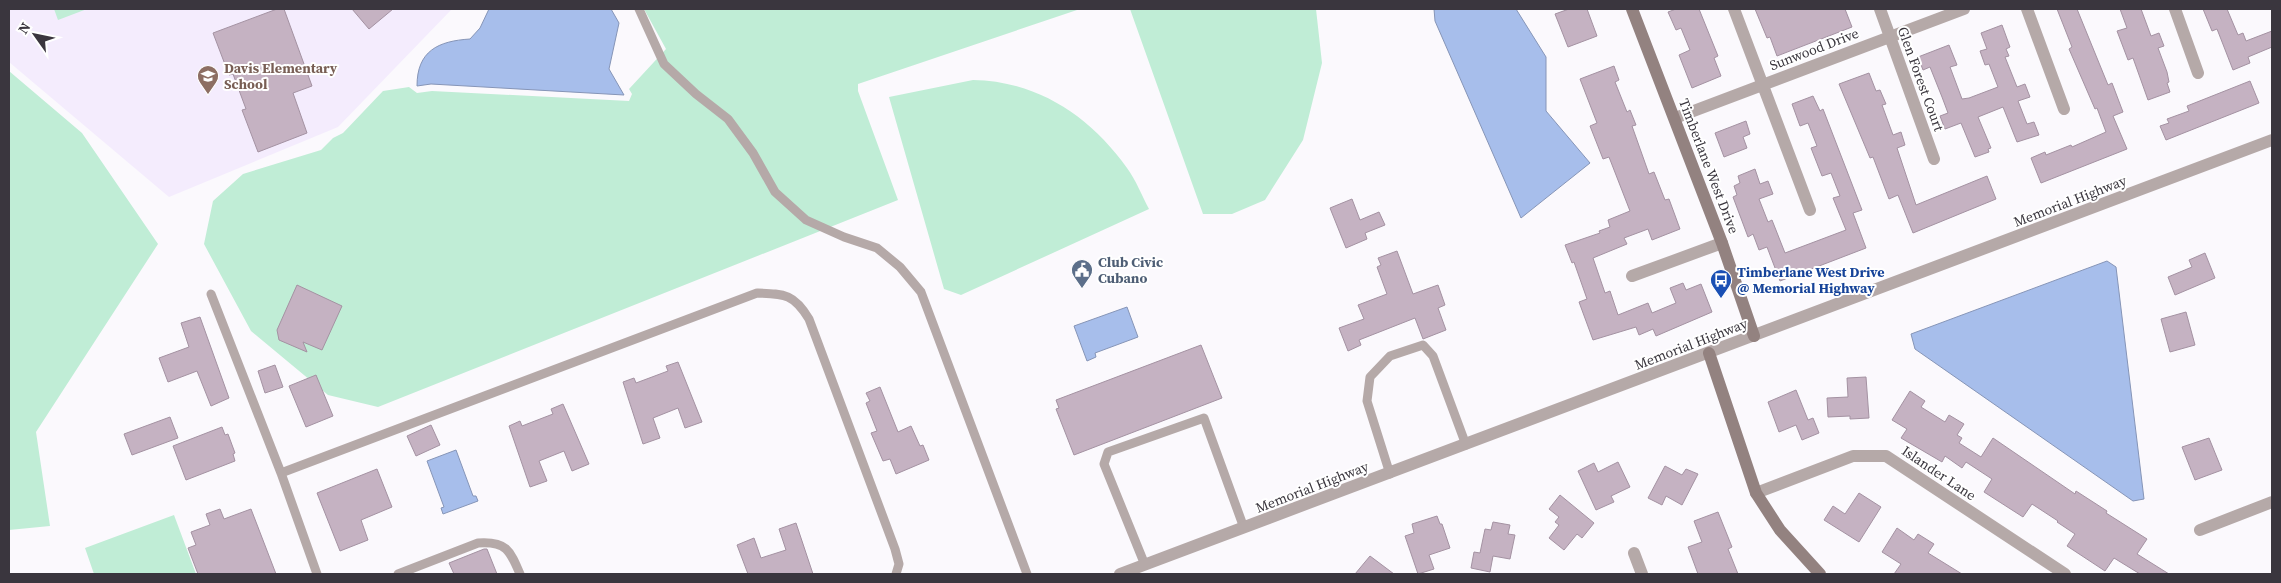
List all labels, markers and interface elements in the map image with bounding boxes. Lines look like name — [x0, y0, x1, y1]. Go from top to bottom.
north arrow — [10, 10, 60, 60]
text: N — [13, 18, 35, 38]
street label: Sunwood Drive — [1767, 23, 1861, 75]
street label: Glen Forest Court — [1893, 24, 1949, 134]
place label: Davis Elementary School — [224, 58, 338, 94]
school or university icon: Davis Elementary School — [196, 64, 220, 95]
street label: Timberlane West Drive — [1674, 96, 1744, 236]
street label: Memorial Highway — [2011, 170, 2130, 232]
place label: Club Civic Cubano — [1098, 252, 1163, 288]
public building icon: Club Civic Cubano — [1070, 258, 1094, 289]
place label: Timberlane West Drive @ Memorial Highway — [1737, 262, 1885, 298]
bus stop icon: Timberlane West Drive @ Memorial Highway — [1709, 268, 1733, 299]
street label: Memorial Highway — [1632, 313, 1751, 375]
street label: Islander Lane — [1898, 441, 1980, 505]
street label: Memorial Highway — [1253, 456, 1372, 518]

